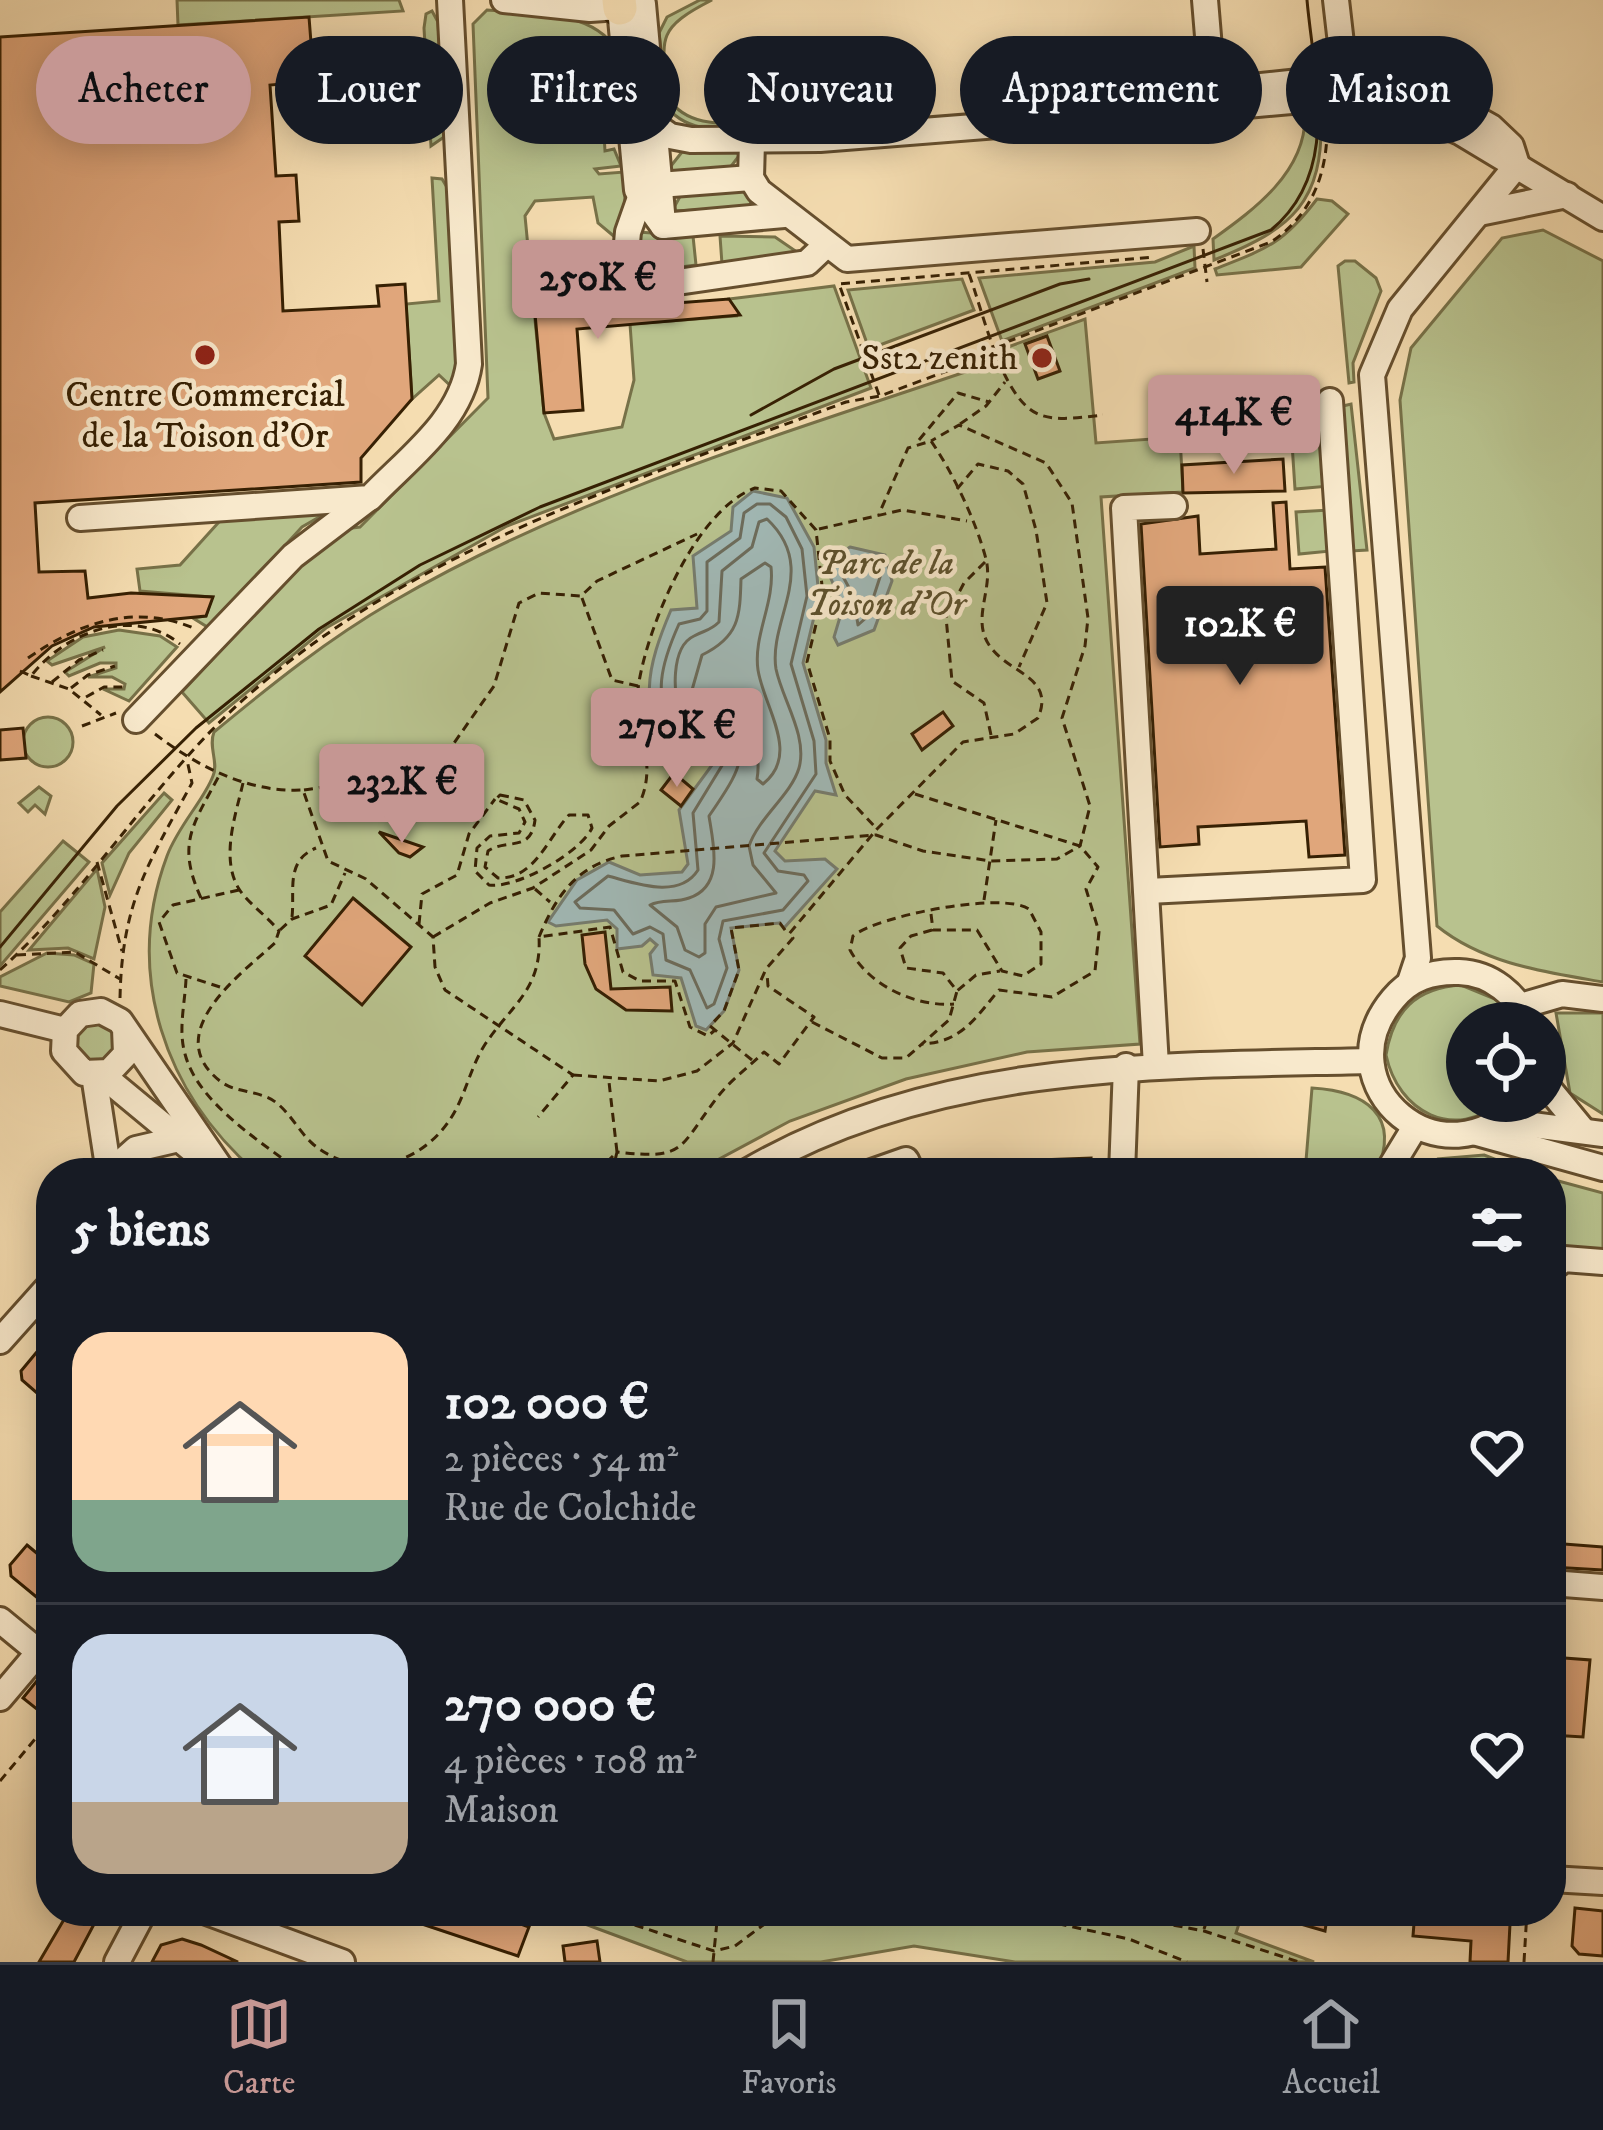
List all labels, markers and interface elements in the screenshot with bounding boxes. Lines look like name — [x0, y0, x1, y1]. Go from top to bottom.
chip: Acheter — [36, 36, 251, 144]
chip: Louer — [275, 36, 463, 144]
chip: Filtres — [487, 36, 680, 144]
chip: Nouveau — [704, 36, 936, 144]
chip: Appartement — [960, 36, 1262, 144]
chip: Maison — [1286, 36, 1493, 144]
pin: 250K € — [500, 240, 696, 342]
text: 250K € — [539, 254, 657, 303]
place label: Sst2 zenith — [861, 336, 1018, 381]
marker: Centre Commercial de la Toison d'Or — [192, 342, 218, 368]
marker: Sst2 zenith — [1029, 345, 1055, 371]
place label: Centre Commercial de la Toison d'Or — [65, 373, 345, 459]
pin: 414K € — [1136, 375, 1332, 477]
text: 414K € — [1175, 389, 1293, 438]
park label: Parc de la Toison d'Or — [807, 541, 969, 627]
pin: 102K € — [1142, 586, 1338, 688]
text: 102K € — [1184, 600, 1296, 649]
pin: 270K € — [579, 688, 775, 790]
text: 270K € — [618, 702, 736, 751]
pin: 232K € — [304, 744, 500, 846]
text: 232K € — [346, 758, 458, 807]
map controls — [1446, 1002, 1566, 1122]
button: locate — [1446, 1002, 1566, 1122]
icon: filters — [1464, 1197, 1530, 1263]
text: 5 biens — [72, 1198, 210, 1262]
text: 102 000 € — [444, 1371, 649, 1435]
icon: home — [168, 1380, 312, 1524]
icon: heart — [1464, 1419, 1530, 1485]
text: 2 pièces · 54 m² — [444, 1435, 678, 1484]
text: Rue de Colchide — [444, 1484, 697, 1533]
text: 270 000 € — [444, 1673, 656, 1737]
icon: home — [168, 1682, 312, 1826]
icon: heart — [1464, 1721, 1530, 1787]
text: 4 pièces · 108 m² — [444, 1737, 696, 1786]
text: Maison — [444, 1786, 559, 1835]
tab: Carte — [223, 1991, 295, 2104]
tab: Favoris — [741, 1991, 837, 2104]
tab: Accueil — [1283, 1991, 1380, 2104]

